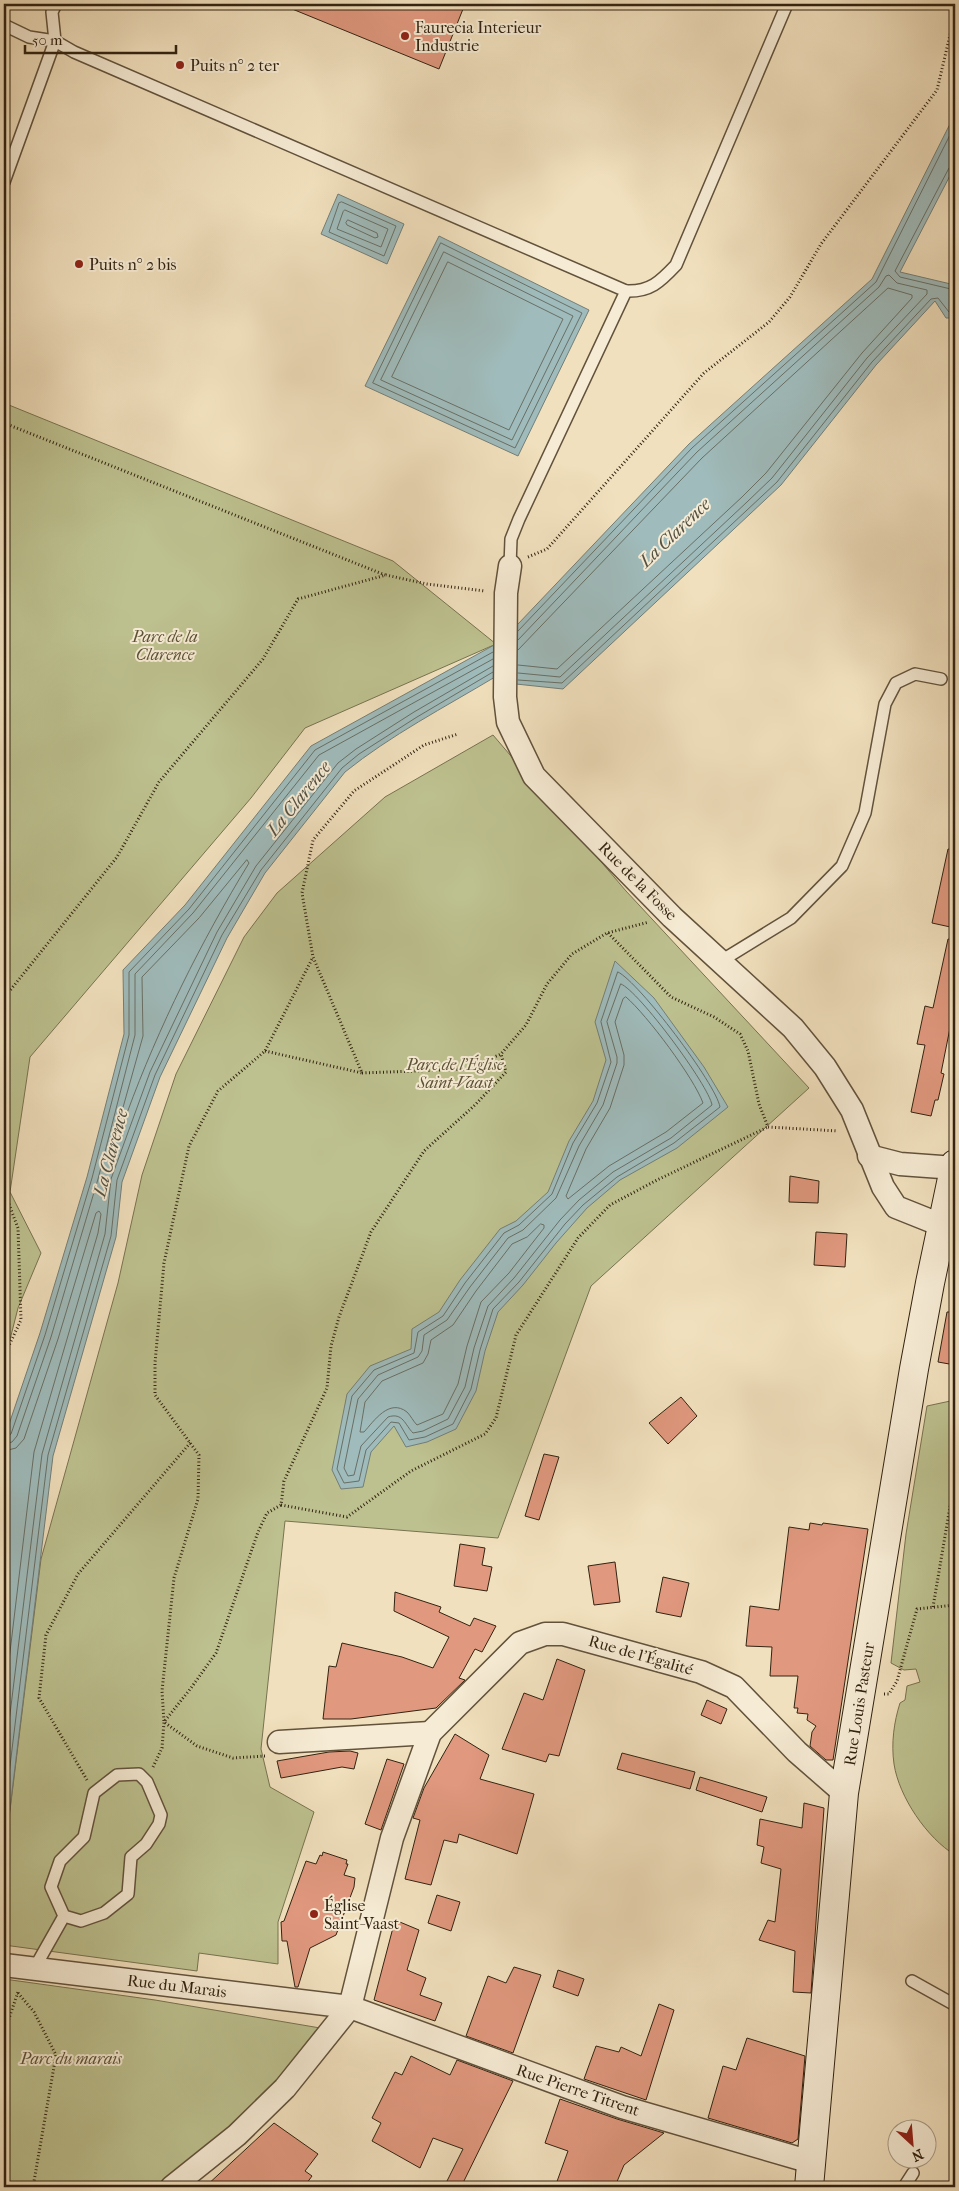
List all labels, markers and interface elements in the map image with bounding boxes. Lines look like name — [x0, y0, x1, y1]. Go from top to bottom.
place label: Faurecia Interieur Industrie — [415, 18, 542, 55]
scale bar — [25, 22, 176, 54]
marker: Faurecia Interieur Industrie — [399, 30, 411, 42]
text: 50 m — [32, 31, 63, 49]
place label: Puits n° 2 ter — [190, 56, 279, 75]
marker: Puits n° 2 ter — [174, 59, 186, 71]
place label: Puits n° 2 bis — [89, 255, 177, 274]
marker: Puits n° 2 bis — [73, 258, 85, 270]
water label: La Clarence — [634, 494, 715, 573]
park label: Parc de la Clarence — [131, 627, 198, 664]
water label: La Clarence — [261, 757, 336, 842]
street label: Rue de la Fosse — [595, 838, 681, 924]
park label: Parc de l'Église Saint-Vaast — [405, 1054, 504, 1092]
water label: La Clarence — [89, 1106, 133, 1201]
street label: Rue de l'Égalité — [586, 1630, 696, 1679]
street label: Rue Louis Pasteur — [840, 1641, 878, 1767]
place label: Église Saint-Vaast — [324, 1895, 400, 1933]
marker: Église Saint-Vaast — [308, 1908, 320, 1920]
street label: Rue du Marais — [126, 1970, 228, 2002]
park label: Parc du marais — [19, 2049, 123, 2068]
street label: Rue Pierre Titrent — [514, 2060, 642, 2120]
north arrow — [886, 2118, 936, 2168]
text: N — [909, 2145, 926, 2165]

